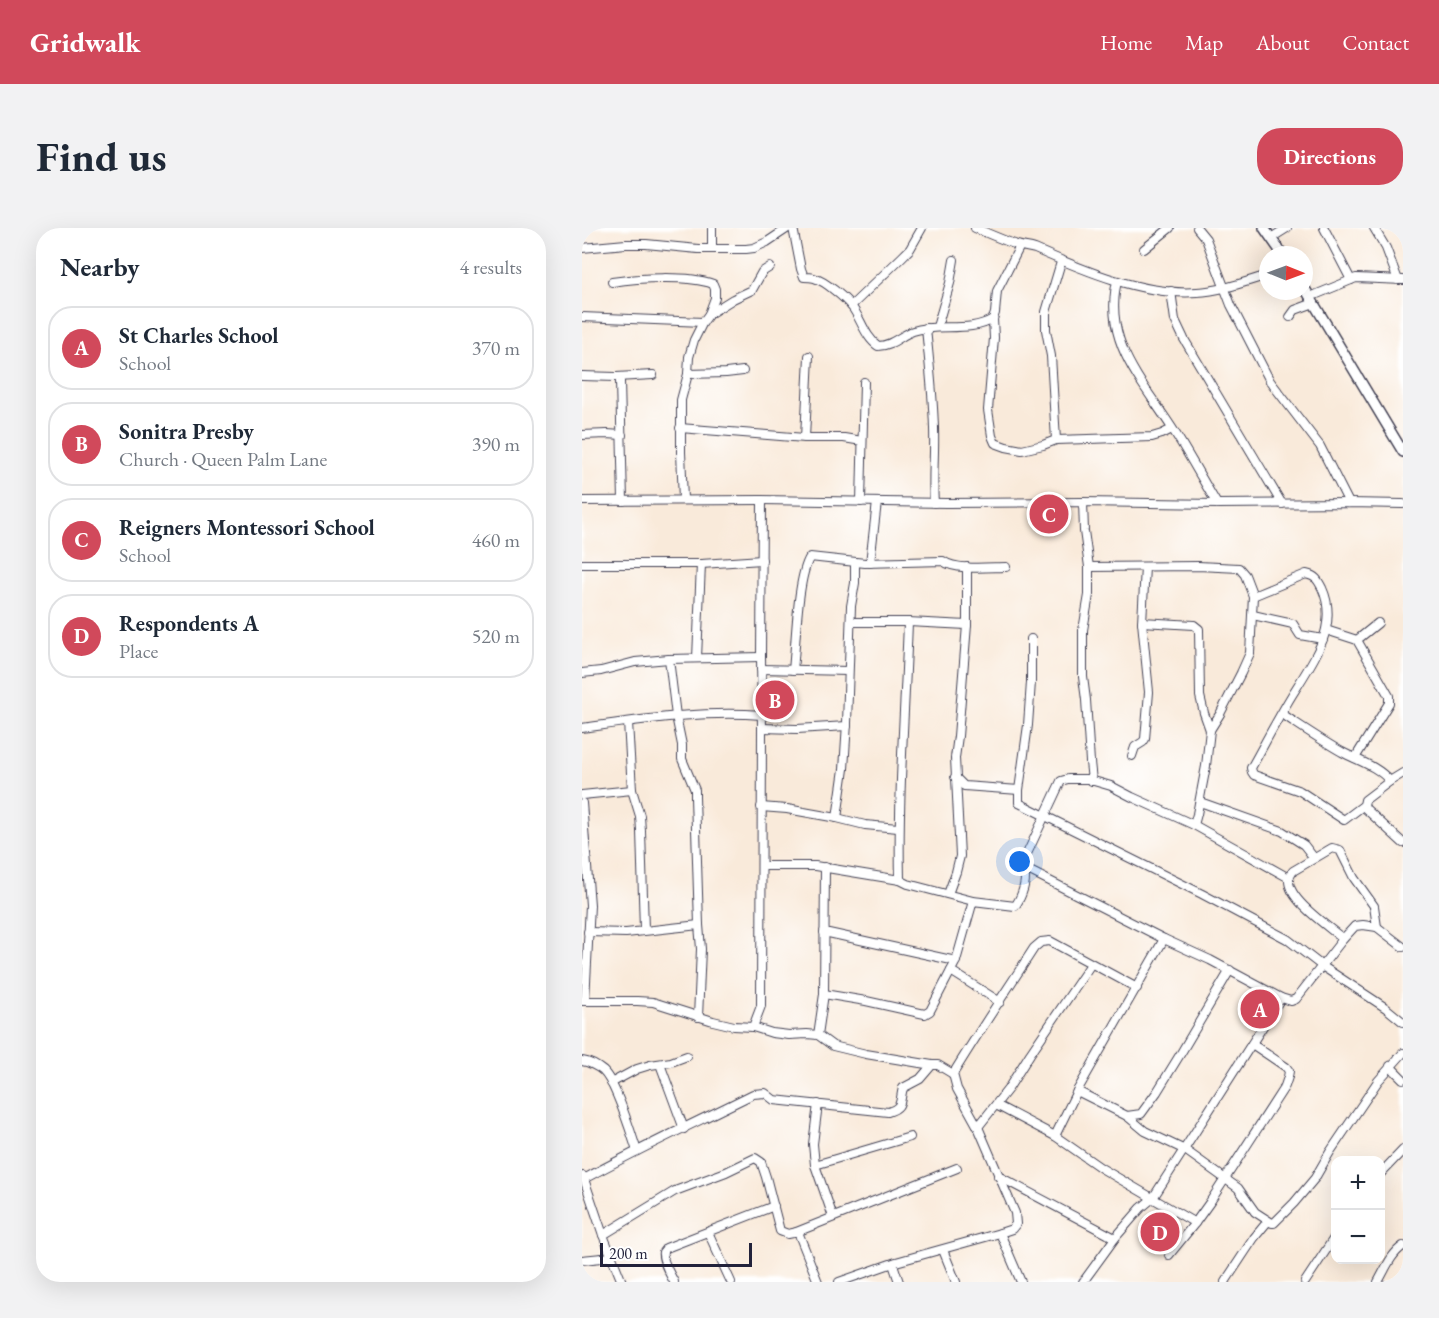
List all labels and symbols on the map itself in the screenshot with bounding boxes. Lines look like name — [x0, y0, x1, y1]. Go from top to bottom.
north arrow — [1259, 246, 1313, 300]
pin: C — [1030, 492, 1068, 536]
pin: B — [756, 678, 794, 722]
your location — [1005, 847, 1034, 876]
pin: A — [1240, 986, 1280, 1032]
pin: D — [1140, 1210, 1180, 1254]
scale bar — [600, 1240, 752, 1268]

